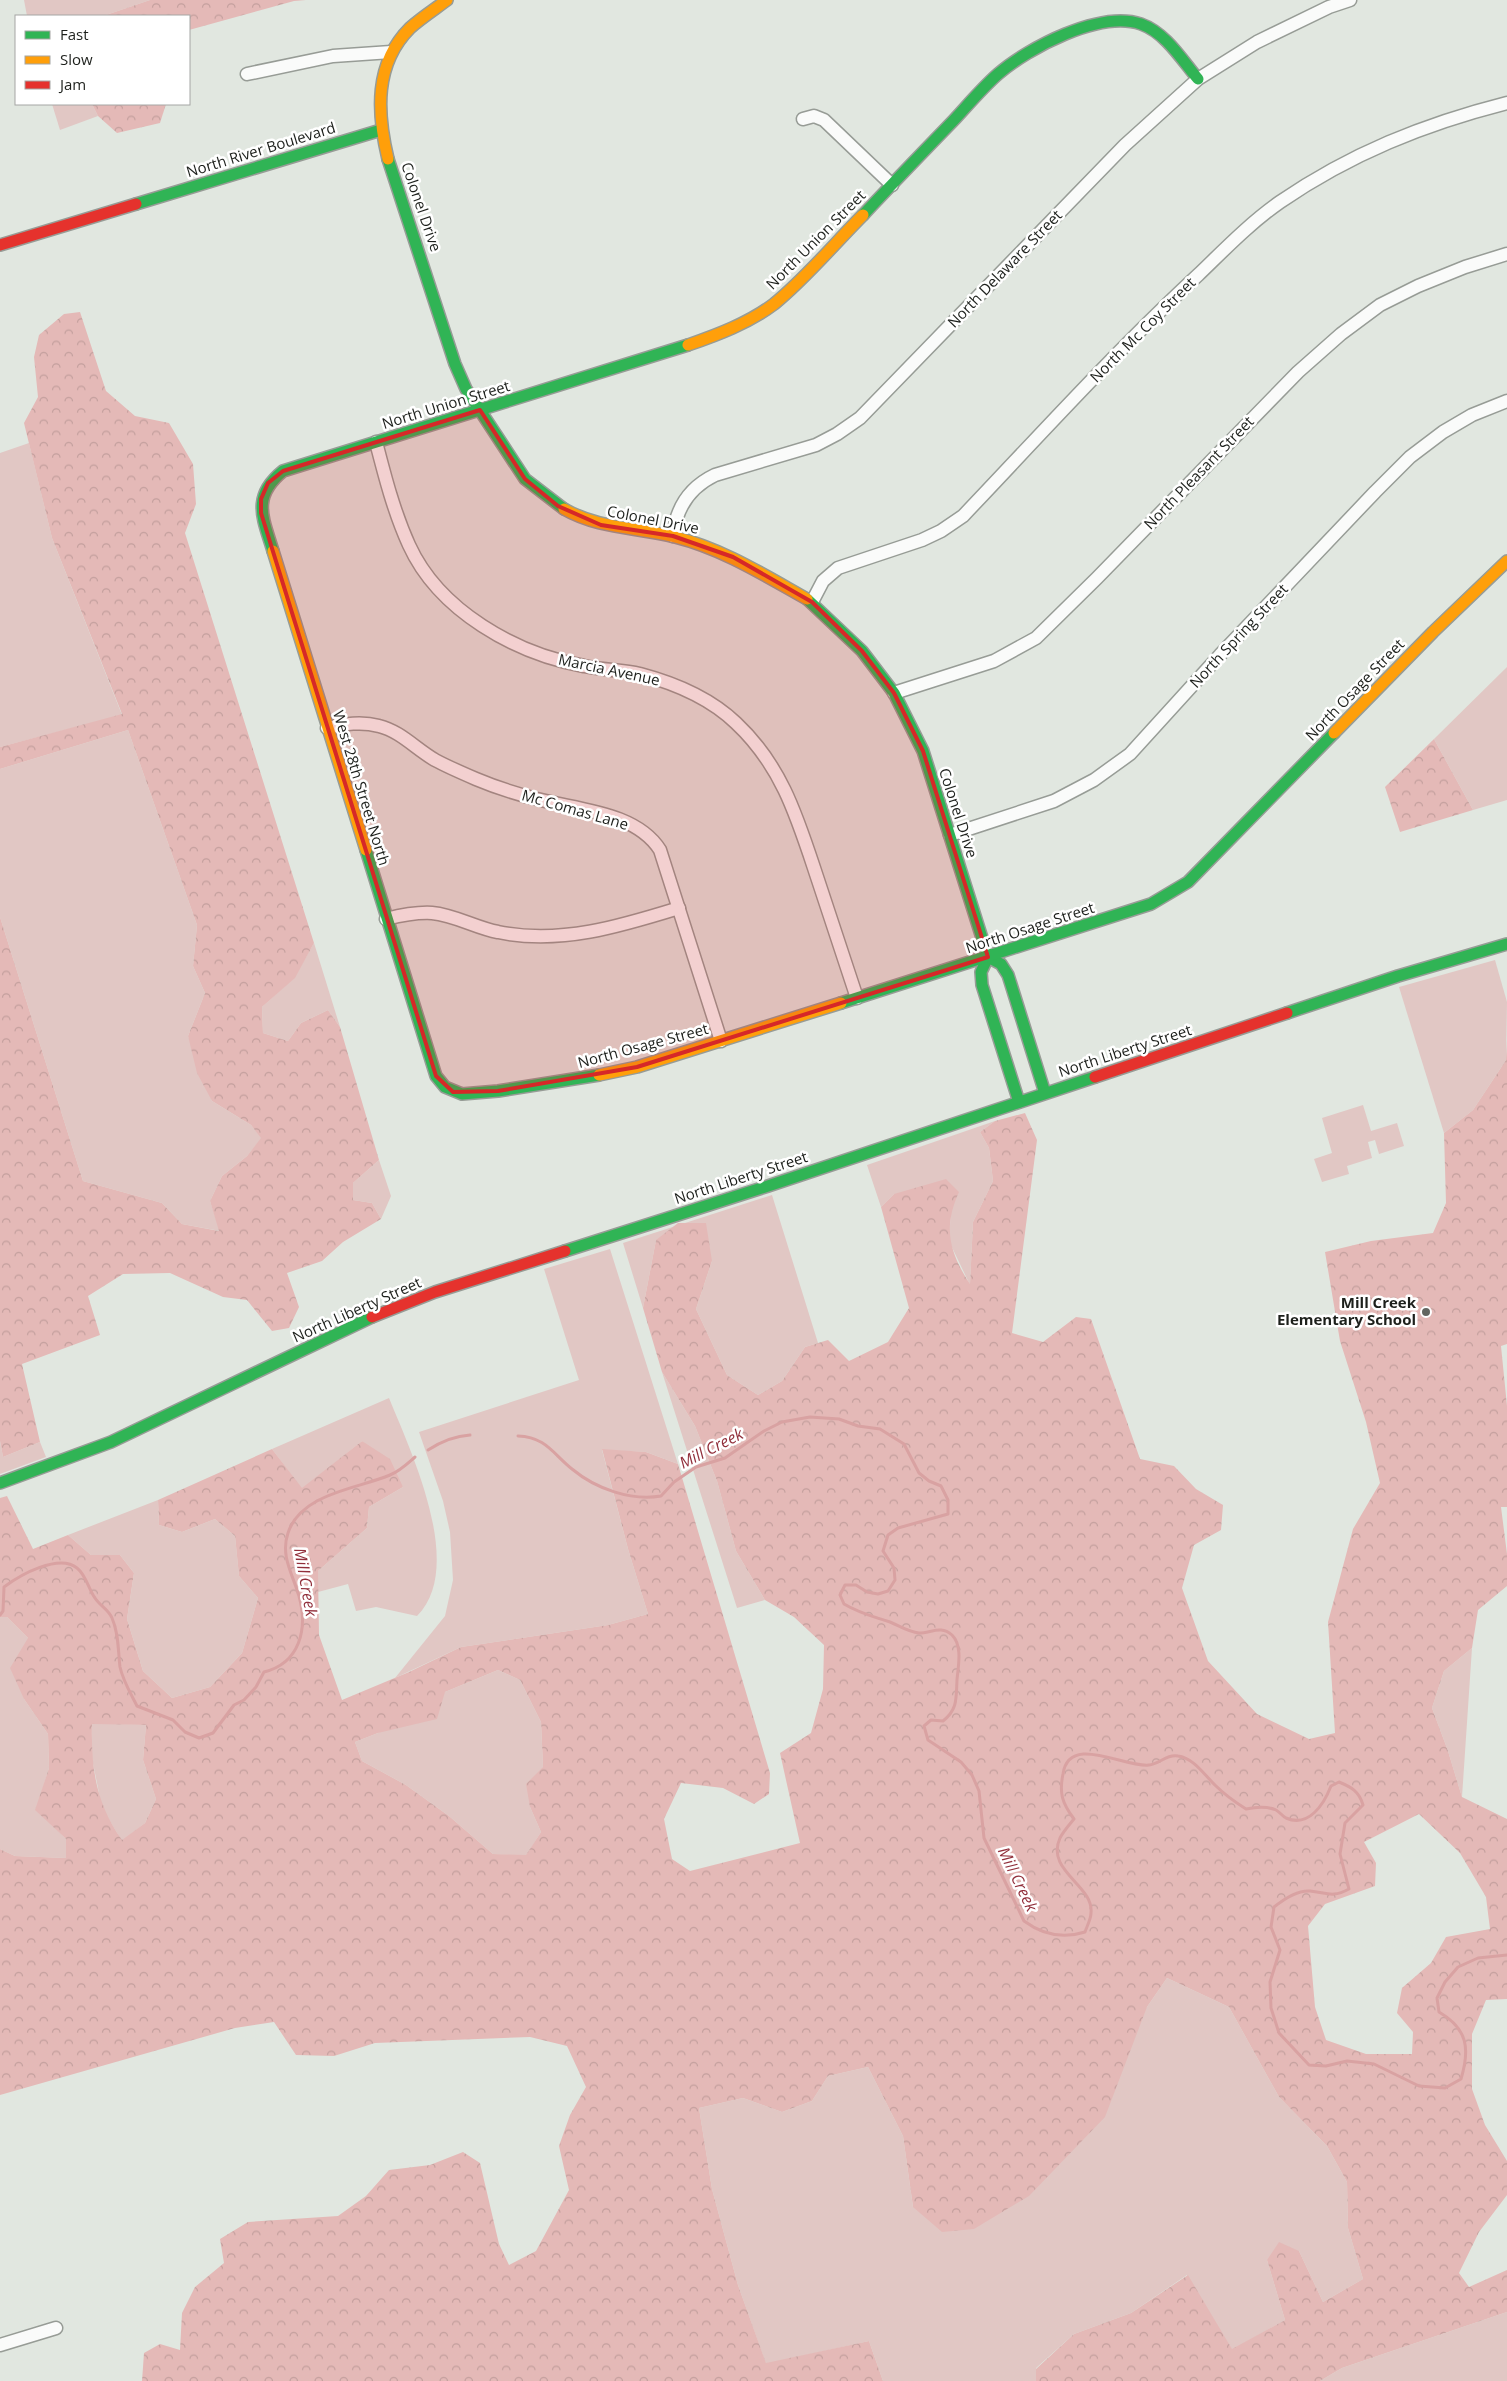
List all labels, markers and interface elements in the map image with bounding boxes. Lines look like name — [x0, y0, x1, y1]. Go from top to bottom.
legend — [15, 15, 190, 105]
text: Fast — [60, 24, 89, 44]
text: Slow — [60, 49, 93, 69]
text: Jam — [58, 74, 86, 94]
street label: North River Boulevard — [184, 117, 338, 181]
street label: Colonel Drive — [397, 159, 447, 254]
street label: North Union Street — [761, 185, 869, 293]
street label: North Delaware Street — [943, 205, 1066, 332]
street label: North Mc Coy Street — [1085, 272, 1199, 386]
street label: North Union Street — [379, 375, 512, 433]
street label: North Pleasant Street — [1139, 411, 1258, 533]
street label: Colonel Drive — [605, 500, 701, 538]
street label: North Spring Street — [1185, 579, 1292, 692]
street label: North Osage Street — [1300, 634, 1408, 745]
street label: Marcia Avenue — [557, 648, 662, 690]
street label: West 28th Street North — [329, 708, 395, 868]
street label: Colonel Drive — [935, 765, 983, 860]
street label: Mc Comas Lane — [520, 784, 631, 834]
street label: North Osage Street — [963, 897, 1097, 957]
street label: North Osage Street — [575, 1018, 710, 1072]
street label: North Liberty Street — [1056, 1019, 1194, 1081]
street label: North Liberty Street — [672, 1146, 810, 1208]
street label: North Liberty Street — [289, 1272, 424, 1346]
place label: Mill Creek Elementary School — [1277, 1292, 1417, 1329]
marker: Mill Creek Elementary School — [1420, 1306, 1432, 1318]
water label: Mill Creek — [675, 1422, 748, 1473]
water label: Mill Creek — [289, 1546, 323, 1619]
water label: Mill Creek — [993, 1843, 1044, 1916]

